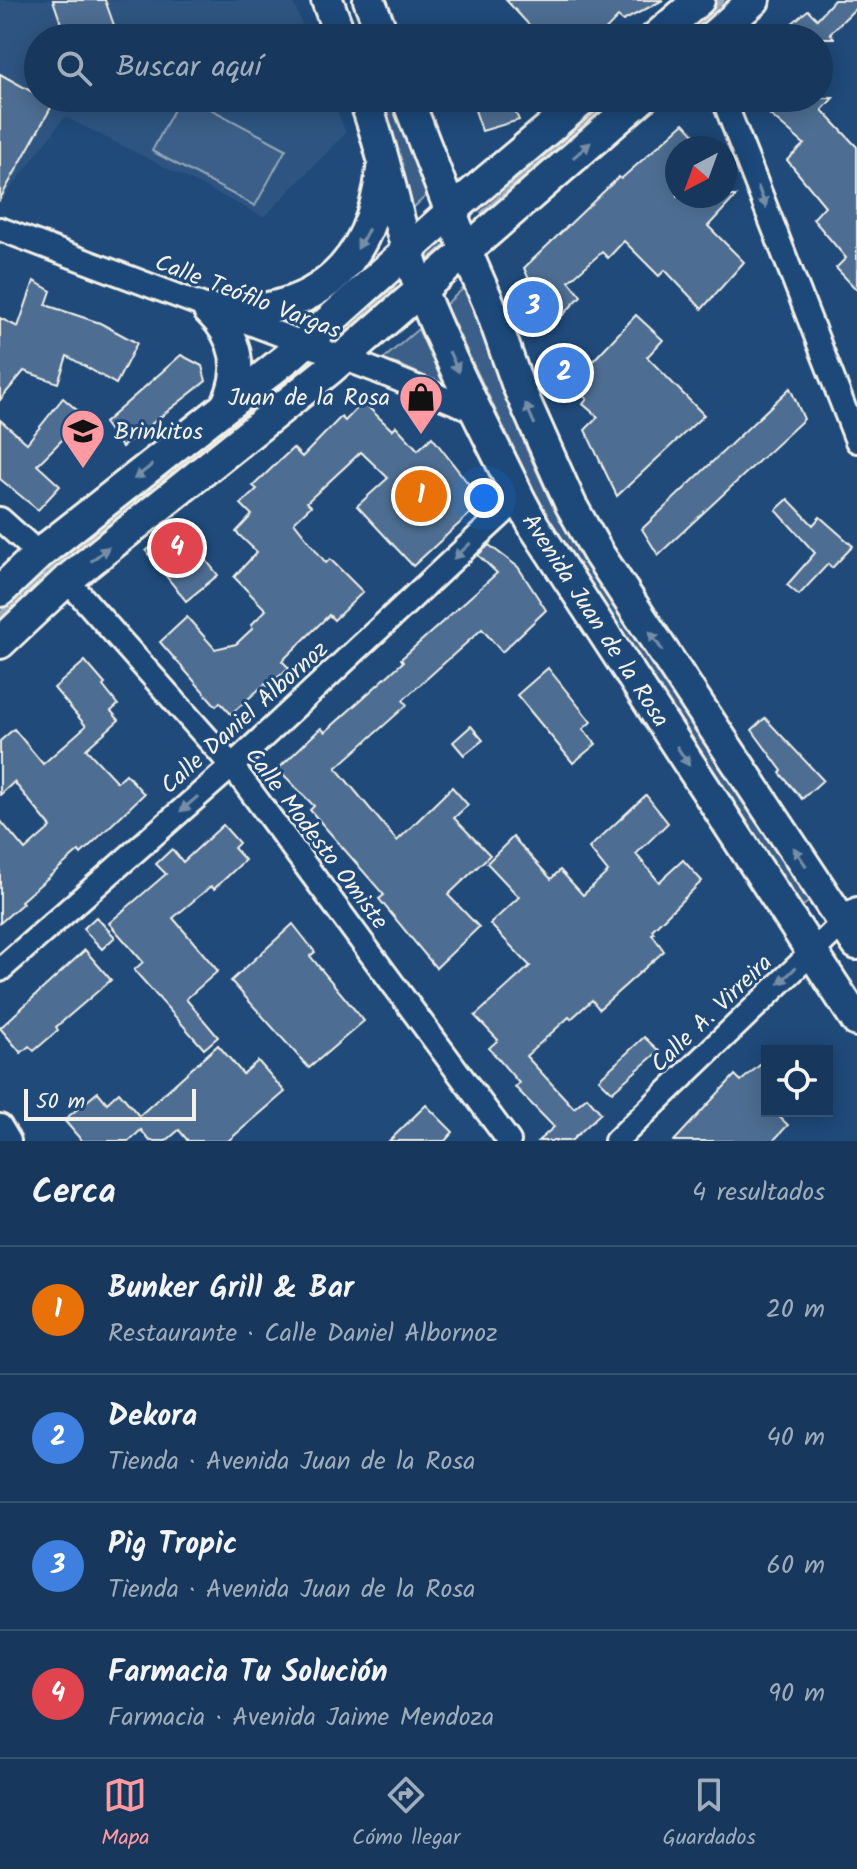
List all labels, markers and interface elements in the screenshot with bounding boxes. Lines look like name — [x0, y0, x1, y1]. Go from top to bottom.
search box — [24, 24, 833, 112]
text: Buscar aquí — [116, 44, 262, 92]
icon: search — [52, 46, 96, 90]
north arrow — [665, 136, 737, 208]
one-way arrow — [571, 142, 591, 159]
one-way arrow — [756, 185, 769, 209]
one-way arrow — [356, 227, 370, 250]
street label: Calle Teófilo Vargas — [149, 244, 346, 351]
pin: 3 — [507, 277, 559, 337]
pin: 2 — [538, 343, 590, 403]
one-way arrow — [447, 351, 461, 374]
shop icon: Juan de la Rosa — [397, 373, 445, 436]
place label: Juan de la Rosa — [228, 379, 390, 418]
one-way arrow — [523, 402, 537, 426]
school or university icon: Brinkitos — [59, 407, 107, 470]
place label: Brinkitos — [114, 413, 203, 452]
one-way arrow — [133, 463, 153, 480]
pin: 1 — [395, 466, 447, 526]
your location — [464, 478, 504, 518]
street label: Avenida Juan de la Rosa — [511, 506, 679, 736]
pin: 4 — [151, 518, 203, 578]
one-way arrow — [453, 542, 472, 560]
one-way arrow — [90, 546, 110, 563]
one-way arrow — [649, 630, 664, 651]
street label: Calle Daniel Albornoz — [152, 632, 338, 805]
street label: Calle Modesto Omiste — [234, 739, 398, 939]
one-way arrow — [676, 745, 691, 766]
one-way arrow — [179, 795, 199, 812]
one-way arrow — [793, 847, 808, 868]
street label: Calle A. Virreira — [642, 945, 782, 1083]
one-way arrow — [778, 967, 797, 985]
map controls — [761, 1045, 833, 1117]
button: locate — [761, 1045, 833, 1117]
scale bar — [24, 1085, 196, 1121]
text: 50 m — [36, 1085, 85, 1120]
text: Cerca — [32, 1166, 116, 1220]
text: 4 resultados — [692, 1172, 825, 1214]
text: Bunker Grill & Bar — [108, 1265, 354, 1313]
text: 1 — [54, 1289, 62, 1331]
text: 20 m — [766, 1289, 825, 1331]
text: Restaurante · Calle Daniel Albornoz — [108, 1313, 498, 1355]
text: Dekora — [108, 1393, 197, 1441]
text: 2 — [50, 1417, 66, 1459]
text: 40 m — [767, 1417, 825, 1459]
text: Tienda · Avenida Juan de la Rosa — [108, 1441, 475, 1483]
text: Pig Tropic — [108, 1521, 238, 1569]
text: 3 — [51, 1545, 65, 1587]
text: 60 m — [766, 1545, 825, 1587]
text: Tienda · Avenida Juan de la Rosa — [108, 1569, 475, 1611]
text: Farmacia Tu Solución — [108, 1649, 388, 1697]
text: 4 — [51, 1673, 65, 1715]
text: 90 m — [768, 1673, 825, 1715]
text: Farmacia · Avenida Jaime Mendoza — [108, 1697, 494, 1739]
tab: Mapa — [101, 1773, 150, 1856]
tab: Cómo llegar — [352, 1773, 460, 1856]
tab: Guardados — [663, 1773, 756, 1856]

